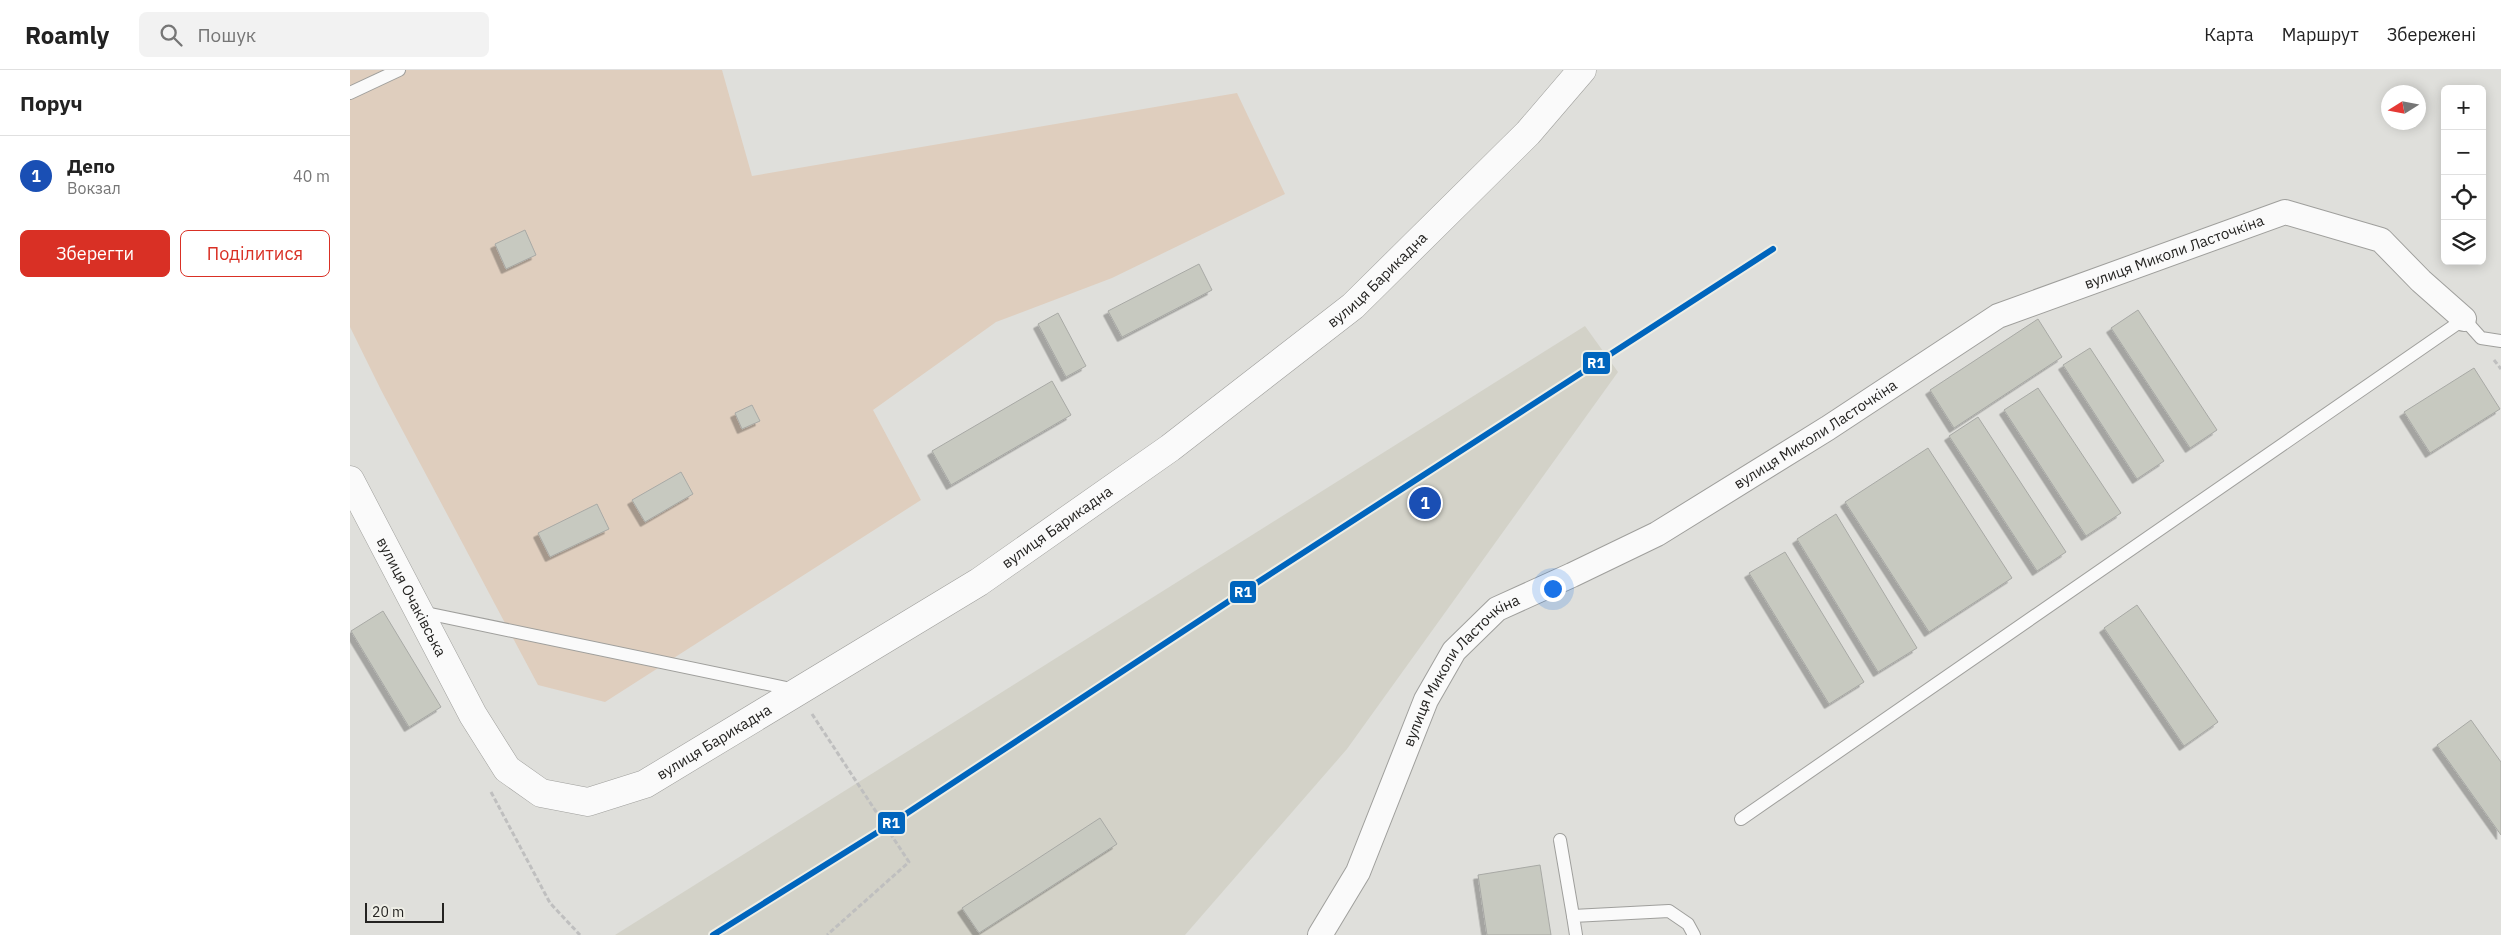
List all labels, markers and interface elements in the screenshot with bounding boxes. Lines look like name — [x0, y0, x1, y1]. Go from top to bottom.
search box — [139, 12, 489, 57]
text: Roamly — [25, 19, 109, 51]
icon: search — [157, 21, 185, 49]
text: Пошук — [197, 23, 256, 47]
text: Карта — [2204, 23, 2254, 46]
text: Маршрут — [2282, 23, 2359, 46]
text: Збережені — [2387, 23, 2476, 46]
north arrow — [2381, 85, 2426, 130]
map controls — [2441, 85, 2486, 265]
button: + — [2441, 85, 2486, 130]
text: Поруч — [20, 89, 83, 117]
button: − — [2441, 130, 2486, 175]
text: Депо — [67, 154, 115, 178]
text: 1 — [31, 166, 41, 186]
text: 40 m — [293, 166, 330, 186]
button: locate — [2441, 175, 2486, 220]
text: Вокзал — [67, 178, 121, 198]
street label: вулиця Миколи Ласточкіна — [2082, 210, 2267, 293]
button: layers — [2441, 220, 2486, 265]
street label: вулиця Барикадна — [1323, 228, 1431, 331]
button: Зберегти — [20, 230, 170, 277]
button: Поділитися — [180, 230, 330, 277]
line badge: R1 — [1582, 351, 1611, 375]
text: R1 — [1587, 354, 1606, 372]
street label: вулиця Миколи Ласточкіна — [1730, 375, 1901, 493]
street label: вулиця Барикадна — [998, 481, 1116, 572]
pin: 1 — [1409, 484, 1441, 522]
street label: вулиця Очаківська — [373, 534, 451, 660]
your location — [1540, 576, 1566, 602]
line badge: R1 — [1229, 580, 1257, 604]
text: R1 — [1234, 583, 1253, 601]
street label: вулиця Миколи Ласточкіна — [1399, 590, 1522, 749]
street label: вулиця Барикадна — [653, 700, 775, 784]
line badge: R1 — [877, 811, 906, 835]
text: R1 — [882, 814, 901, 832]
scale bar — [365, 900, 444, 923]
text: 20 m — [372, 903, 404, 921]

